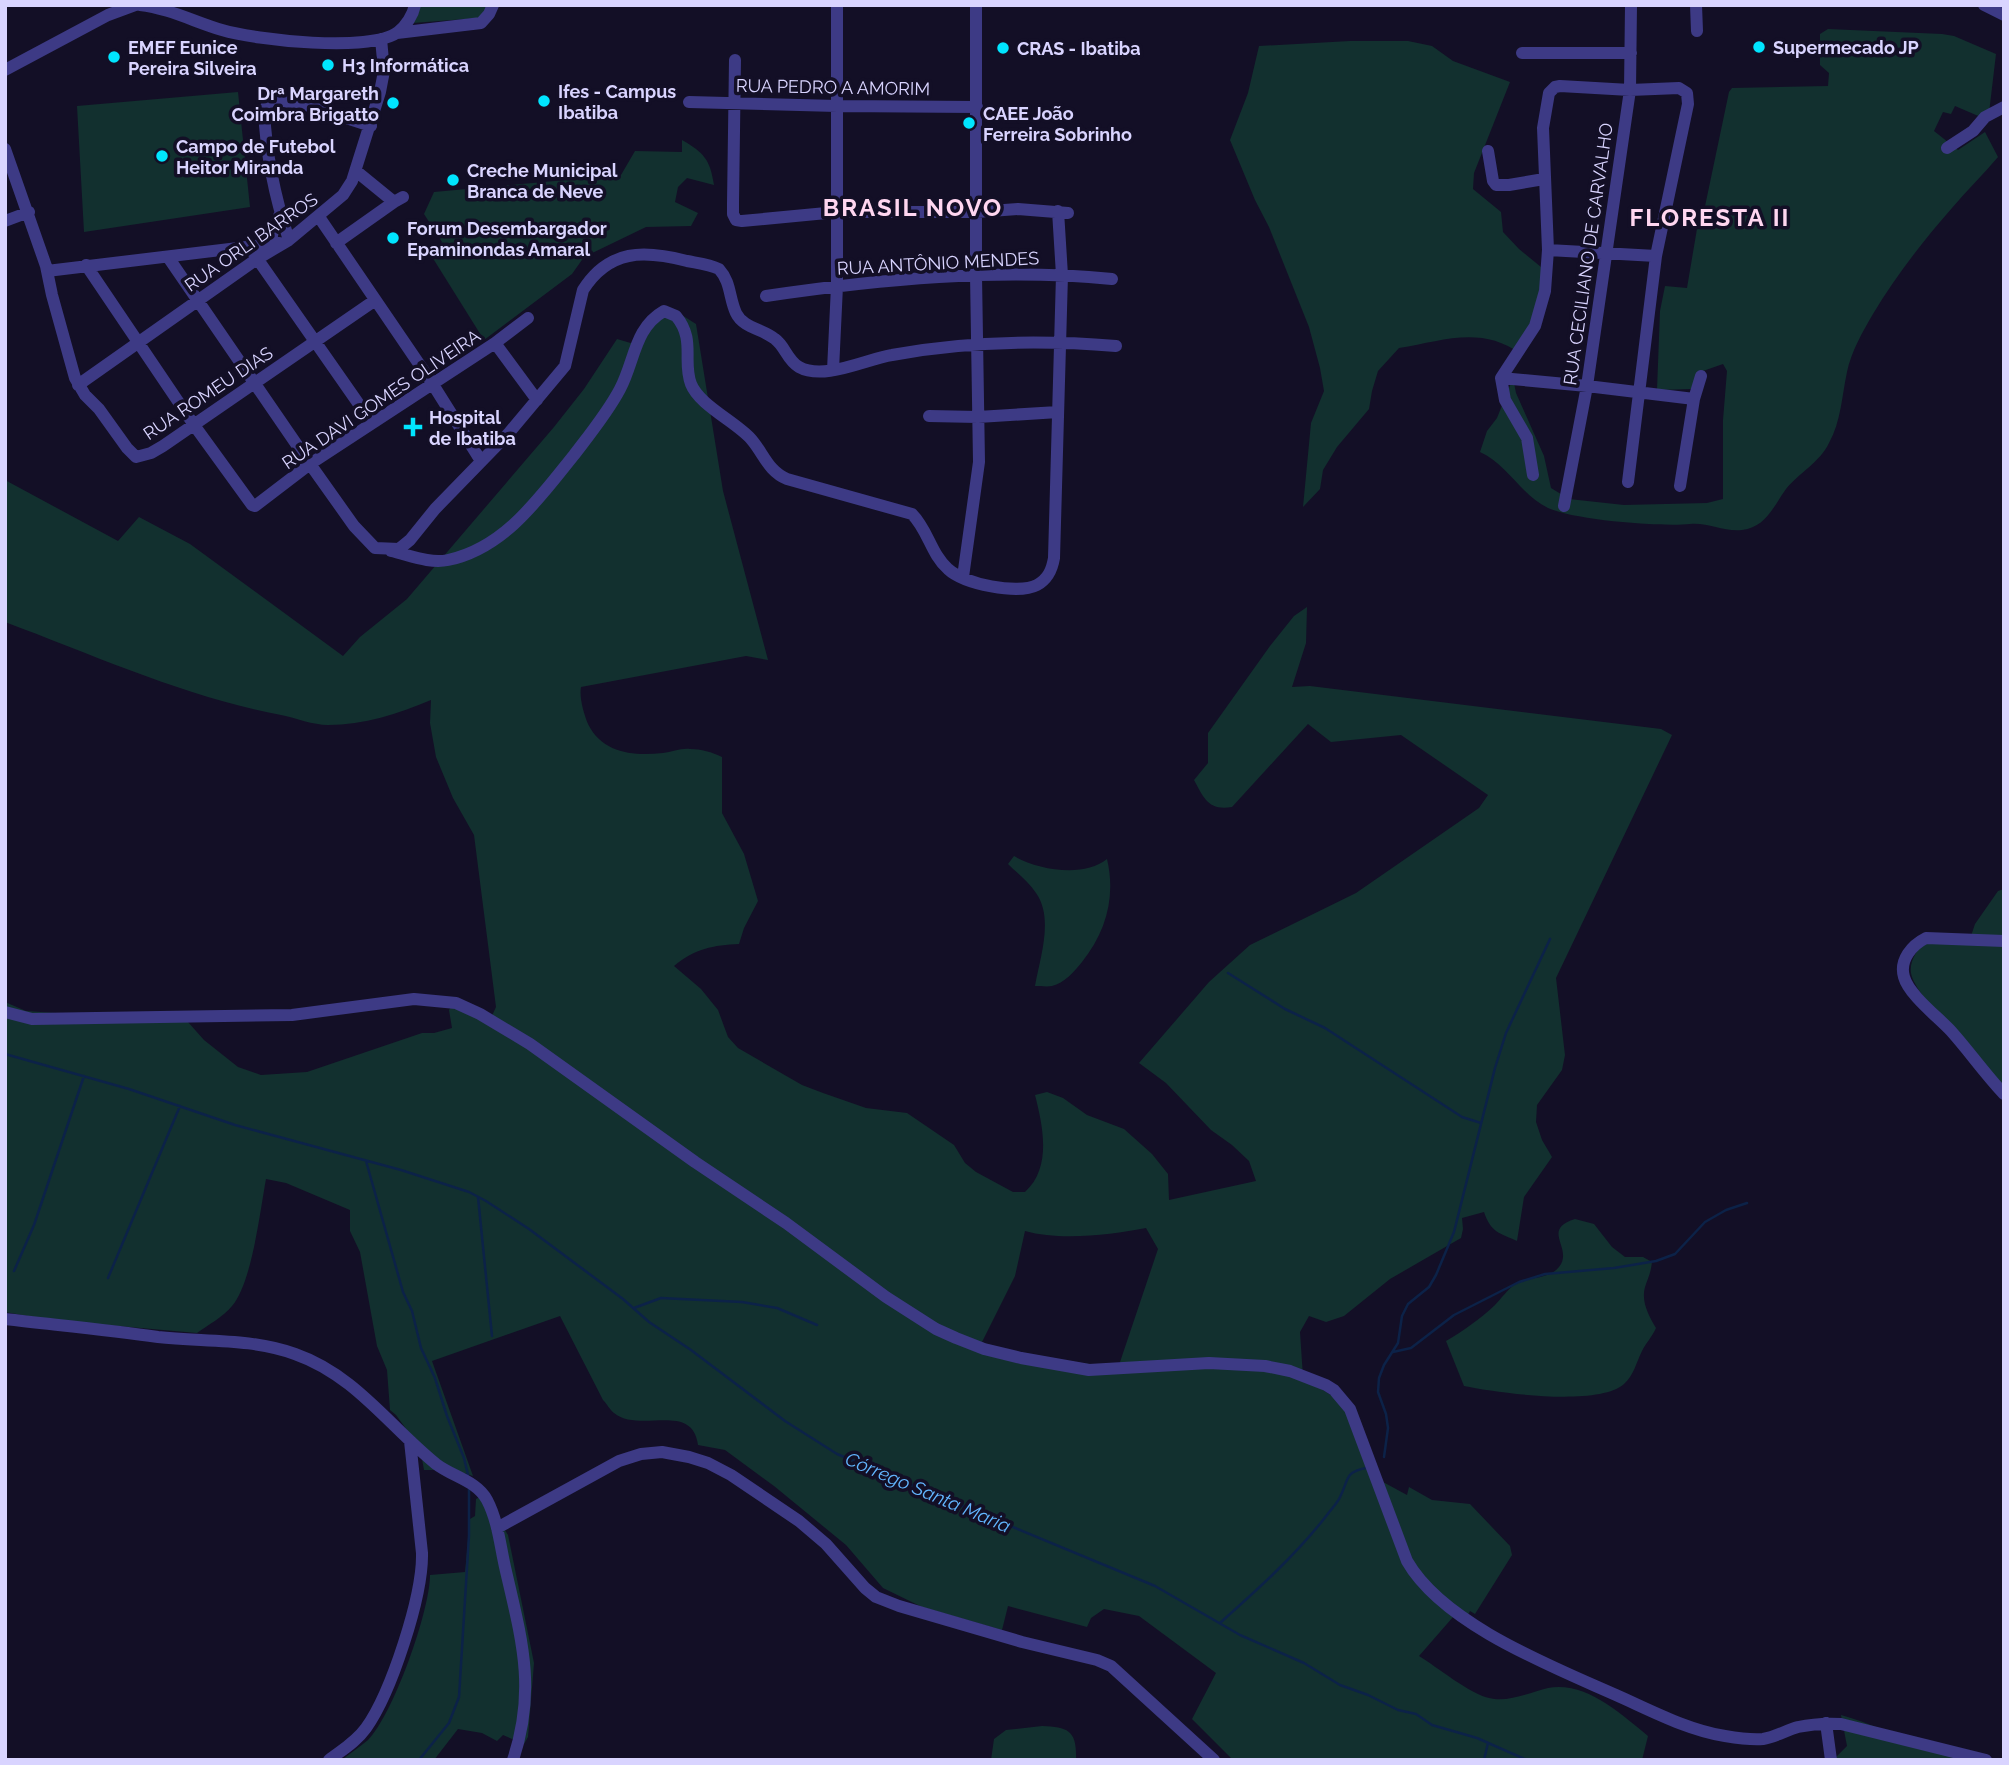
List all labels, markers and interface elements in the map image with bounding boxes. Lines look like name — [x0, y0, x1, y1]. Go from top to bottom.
place label: EMEF Eunice Pereira Silveira — [128, 37, 257, 79]
place label: Supermecado JP — [1773, 37, 1919, 58]
place label: CRAS - Ibatiba — [1017, 38, 1141, 59]
marker: Supermecado JP — [1751, 39, 1767, 55]
marker: CRAS - Ibatiba — [995, 40, 1011, 56]
marker: EMEF Eunice Pereira Silveira — [106, 49, 122, 65]
place label: H3 Informática — [342, 55, 469, 76]
marker: H3 Informática — [320, 57, 336, 73]
street label: RUA PEDRO A AMORIM — [736, 75, 930, 99]
place label: Ifes - Campus Ibatiba — [558, 81, 676, 123]
place label: Drª Margareth Coimbra Brigatto — [231, 83, 379, 125]
marker: Ifes - Campus Ibatiba — [536, 93, 552, 109]
marker: Drª Margareth Coimbra Brigatto — [385, 95, 401, 111]
place label: CAEE João Ferreira Sobrinho — [983, 103, 1132, 145]
marker: CAEE João Ferreira Sobrinho — [961, 115, 977, 131]
street label: RUA CECILIANO DE CARVALHO — [1559, 121, 1617, 387]
place label: Campo de Futebol Heitor Miranda — [176, 136, 336, 178]
marker: Campo de Futebol Heitor Miranda — [154, 148, 170, 164]
place label: Creche Municipal Branca de Neve — [467, 160, 618, 202]
marker: Creche Municipal Branca de Neve — [445, 172, 461, 188]
street label: RUA ORLI BARROS — [180, 188, 322, 296]
district label: BRASIL NOVO — [823, 193, 1003, 222]
district label: FLORESTA II — [1630, 203, 1790, 232]
place label: Forum Desembargador Epaminondas Amaral — [407, 218, 607, 260]
marker: Forum Desembargador Epaminondas Amaral — [385, 230, 401, 246]
street label: RUA ANTÔNIO MENDES — [836, 246, 1040, 279]
street label: RUA DAVI GOMES OLIVEIRA — [278, 325, 484, 473]
street label: RUA ROMEU DIAS — [139, 342, 277, 444]
place label: Hospital de Ibatiba — [429, 407, 516, 449]
marker: Hospital de Ibatiba — [403, 417, 423, 437]
water label: Córrego Santa Maria — [842, 1447, 1014, 1537]

